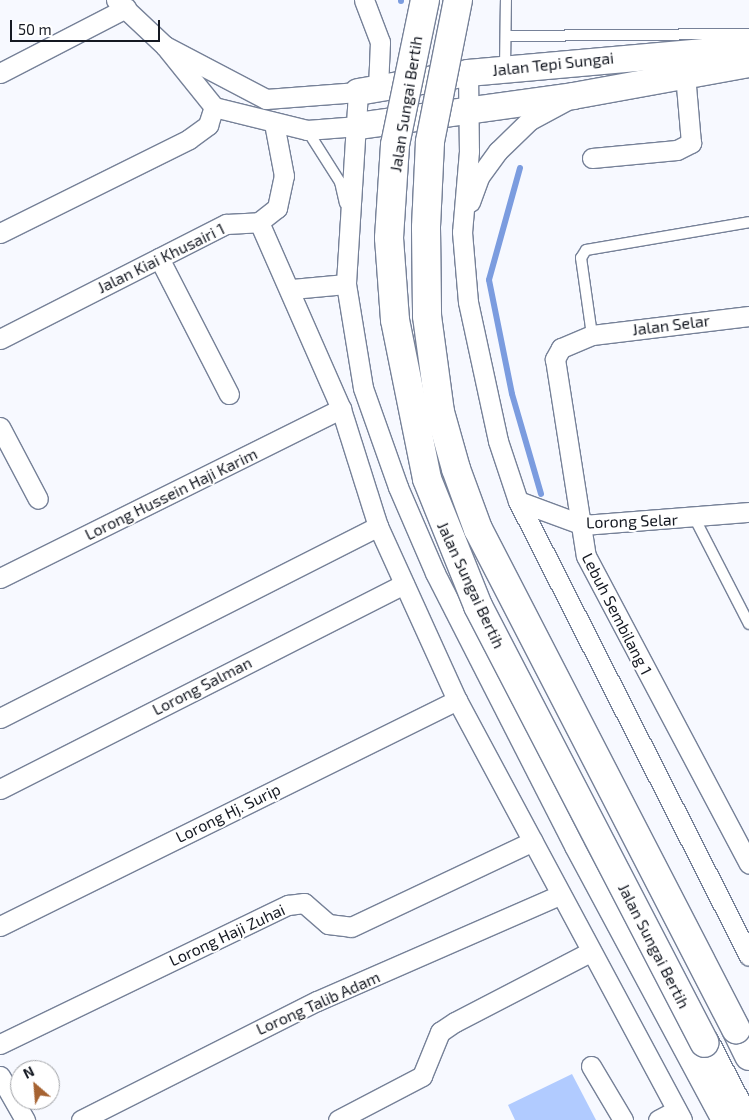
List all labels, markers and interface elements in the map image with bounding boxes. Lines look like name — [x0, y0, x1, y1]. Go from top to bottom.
scale bar — [12, 10, 162, 42]
text: 50 m — [18, 20, 52, 38]
street label: Jalan Sungai Bertih — [386, 35, 426, 173]
street label: Jalan Tepi Sungai — [491, 48, 615, 80]
street label: Jalan Kiai Khusairi 1 — [94, 219, 228, 297]
street label: Jalan Selar — [631, 311, 711, 339]
street label: Lorong Hussein Haji Karim — [82, 444, 260, 544]
street label: Lorong Selar — [586, 510, 678, 532]
street label: Jalan Sungai Bertih — [433, 519, 509, 651]
street label: Lebuh Sembilang 1 — [578, 550, 656, 678]
street label: Lorong Salman — [149, 653, 255, 719]
street label: Lorong Hj. Surip — [173, 779, 283, 847]
street label: Jalan Sungai Bertih — [614, 880, 694, 1012]
street label: Lorong Haji Zuhai — [166, 900, 288, 970]
street label: Lorong Talib Adam — [253, 967, 383, 1039]
north arrow — [10, 1060, 60, 1110]
text: N — [20, 1062, 37, 1082]

